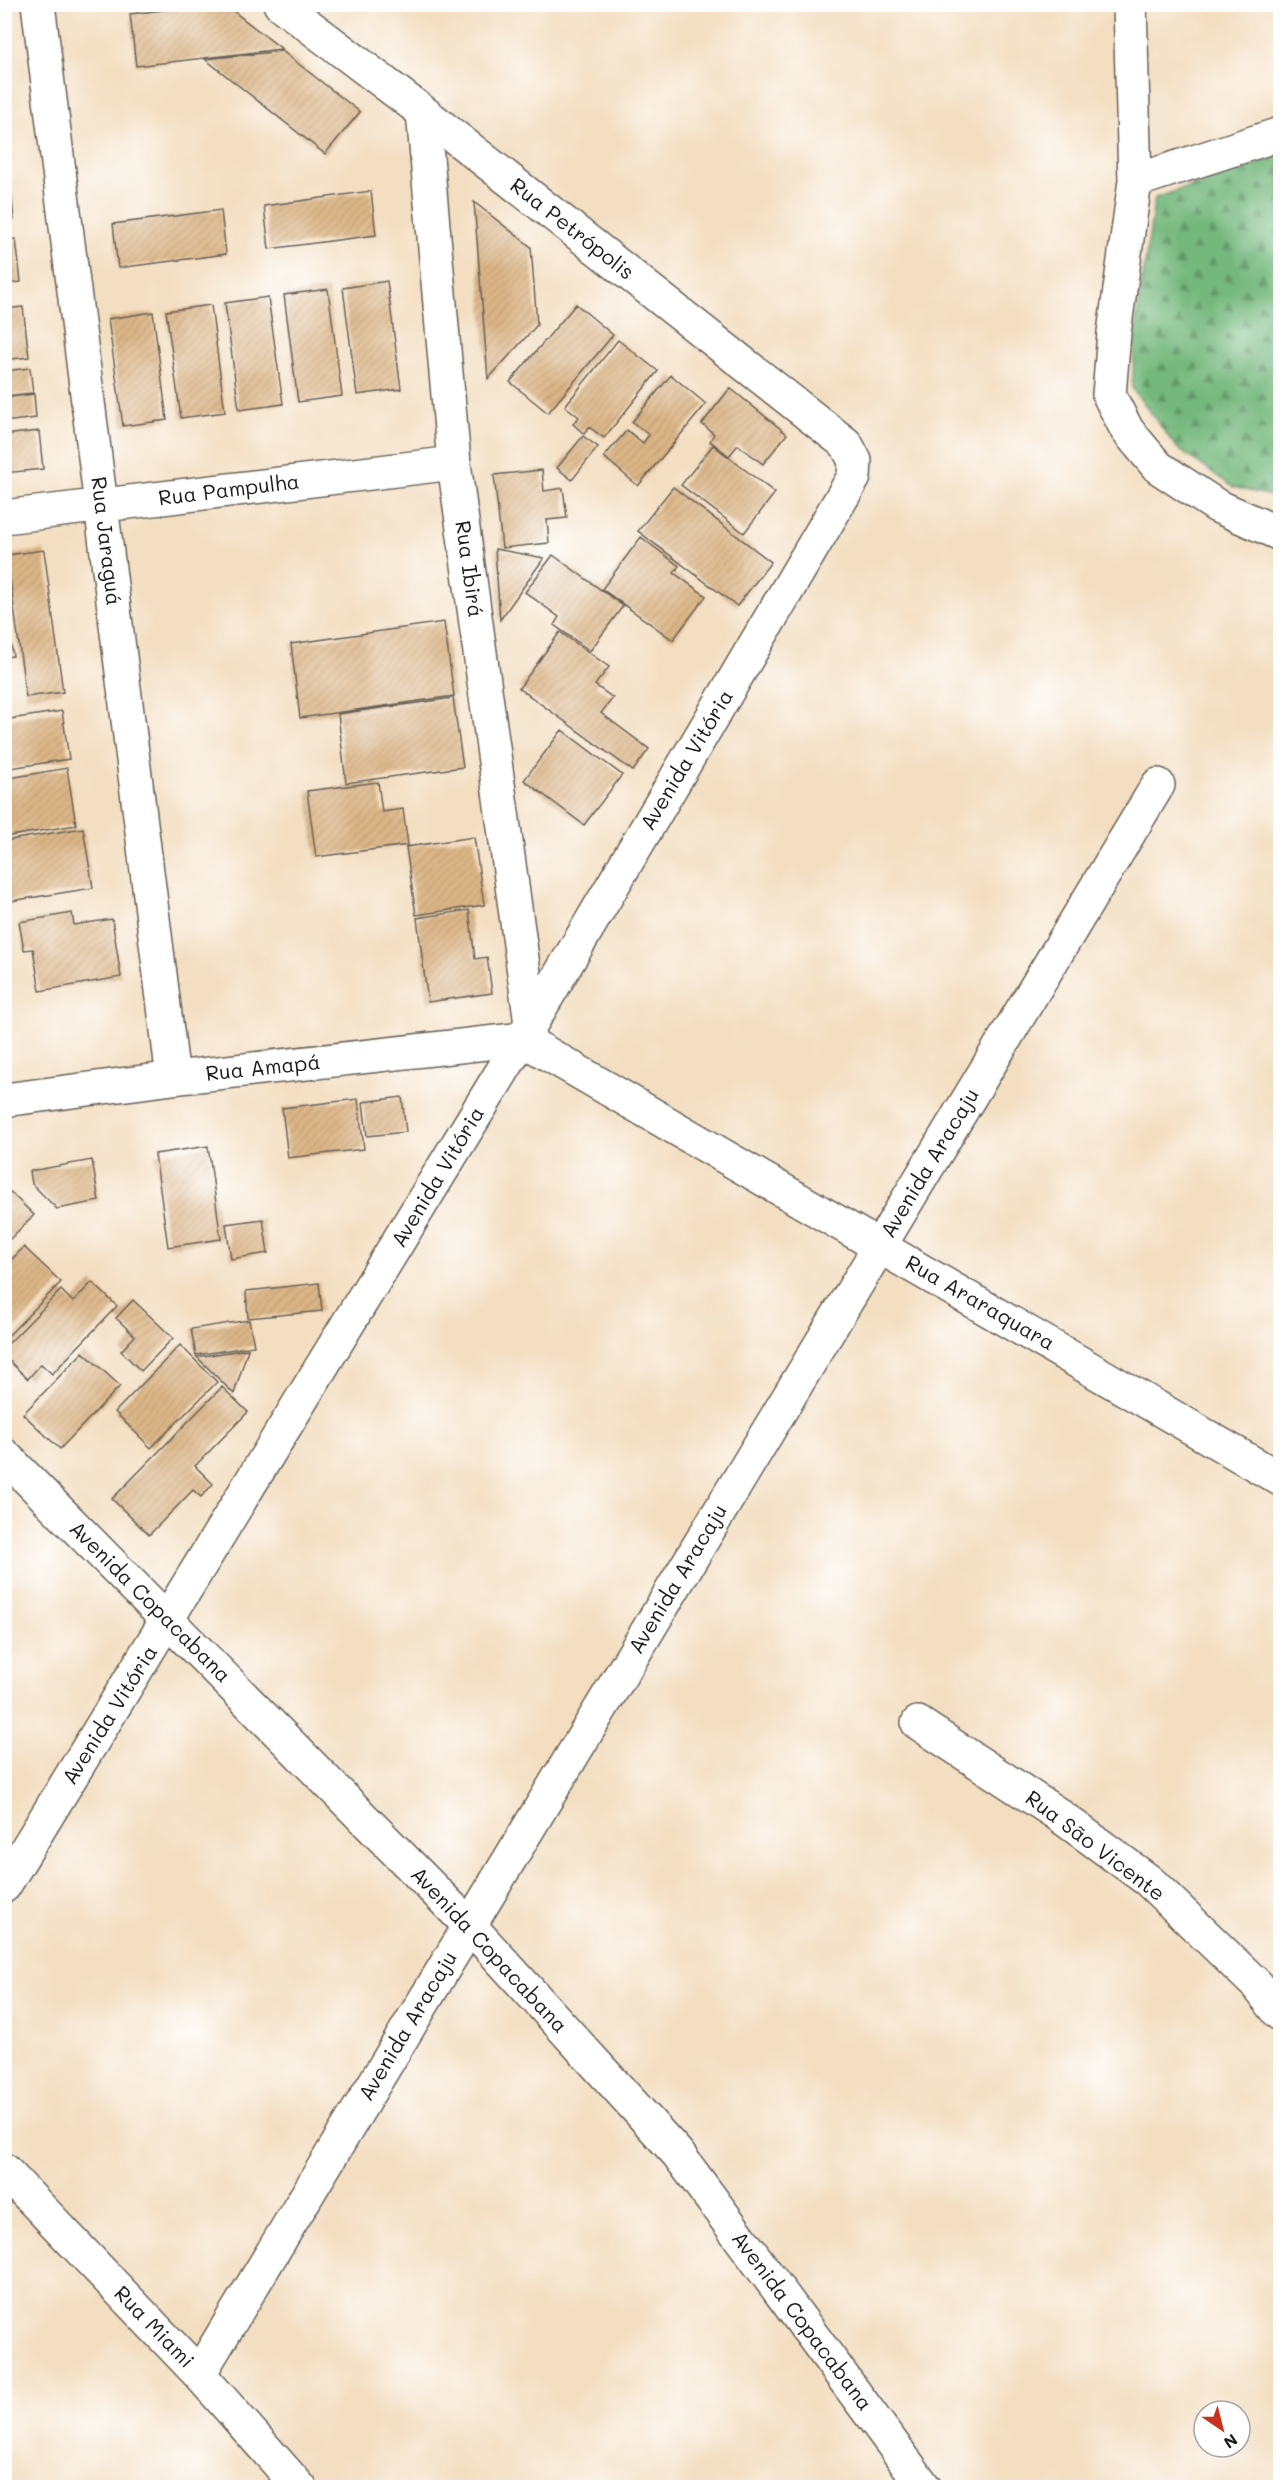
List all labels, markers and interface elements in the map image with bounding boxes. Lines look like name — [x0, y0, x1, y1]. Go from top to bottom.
street label: Rua Petrópolis — [505, 171, 640, 285]
street label: Rua Pampulha — [157, 466, 301, 511]
street label: Rua Jaraguá — [86, 475, 129, 607]
street label: Rua Ibirá — [450, 519, 491, 619]
street label: Avenida Vitória — [633, 684, 738, 834]
street label: Rua Amapá — [204, 1047, 322, 1086]
street label: Avenida Aracaju — [873, 1082, 984, 1242]
street label: Avenida Vitória — [384, 1101, 489, 1251]
street label: Rua Araraquara — [901, 1248, 1060, 1355]
street label: Avenida Aracaju — [621, 1498, 732, 1658]
street label: Avenida Copacabana — [65, 1514, 238, 1687]
street label: Avenida Vitória — [55, 1639, 162, 1789]
street label: Rua São Vicente — [1021, 1783, 1171, 1906]
street label: Avenida Copacabana — [406, 1860, 574, 2038]
street label: Avenida Aracaju — [351, 1945, 462, 2105]
street label: Avenida Copacabana — [727, 2225, 880, 2415]
street label: Rua Miami — [109, 2279, 201, 2373]
north arrow — [1192, 2399, 1252, 2459]
text: N — [1220, 2430, 1242, 2454]

